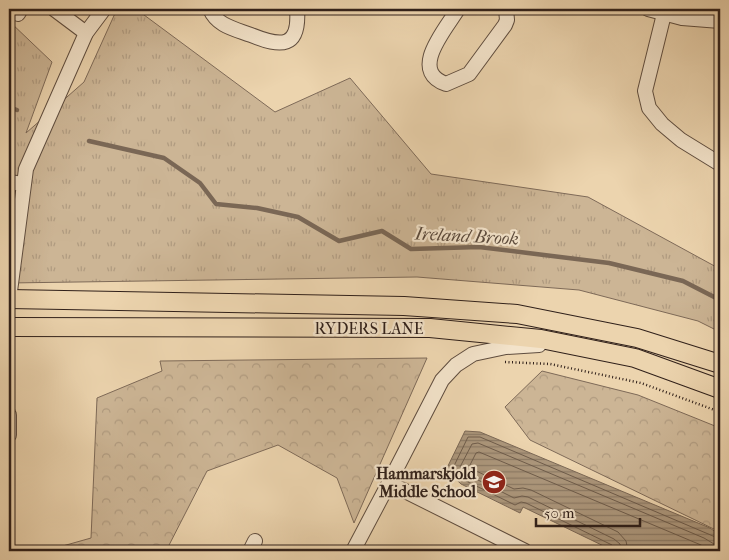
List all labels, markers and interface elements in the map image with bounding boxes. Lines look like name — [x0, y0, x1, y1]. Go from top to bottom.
water label: Ireland Brook — [414, 223, 519, 250]
street label: RYDERS LANE — [314, 319, 424, 338]
place label: Hammarskjold Middle School — [376, 464, 477, 501]
school or university icon: Hammarskjold Middle School — [481, 469, 507, 495]
scale bar — [536, 495, 640, 527]
text: 50 m — [544, 504, 575, 522]

